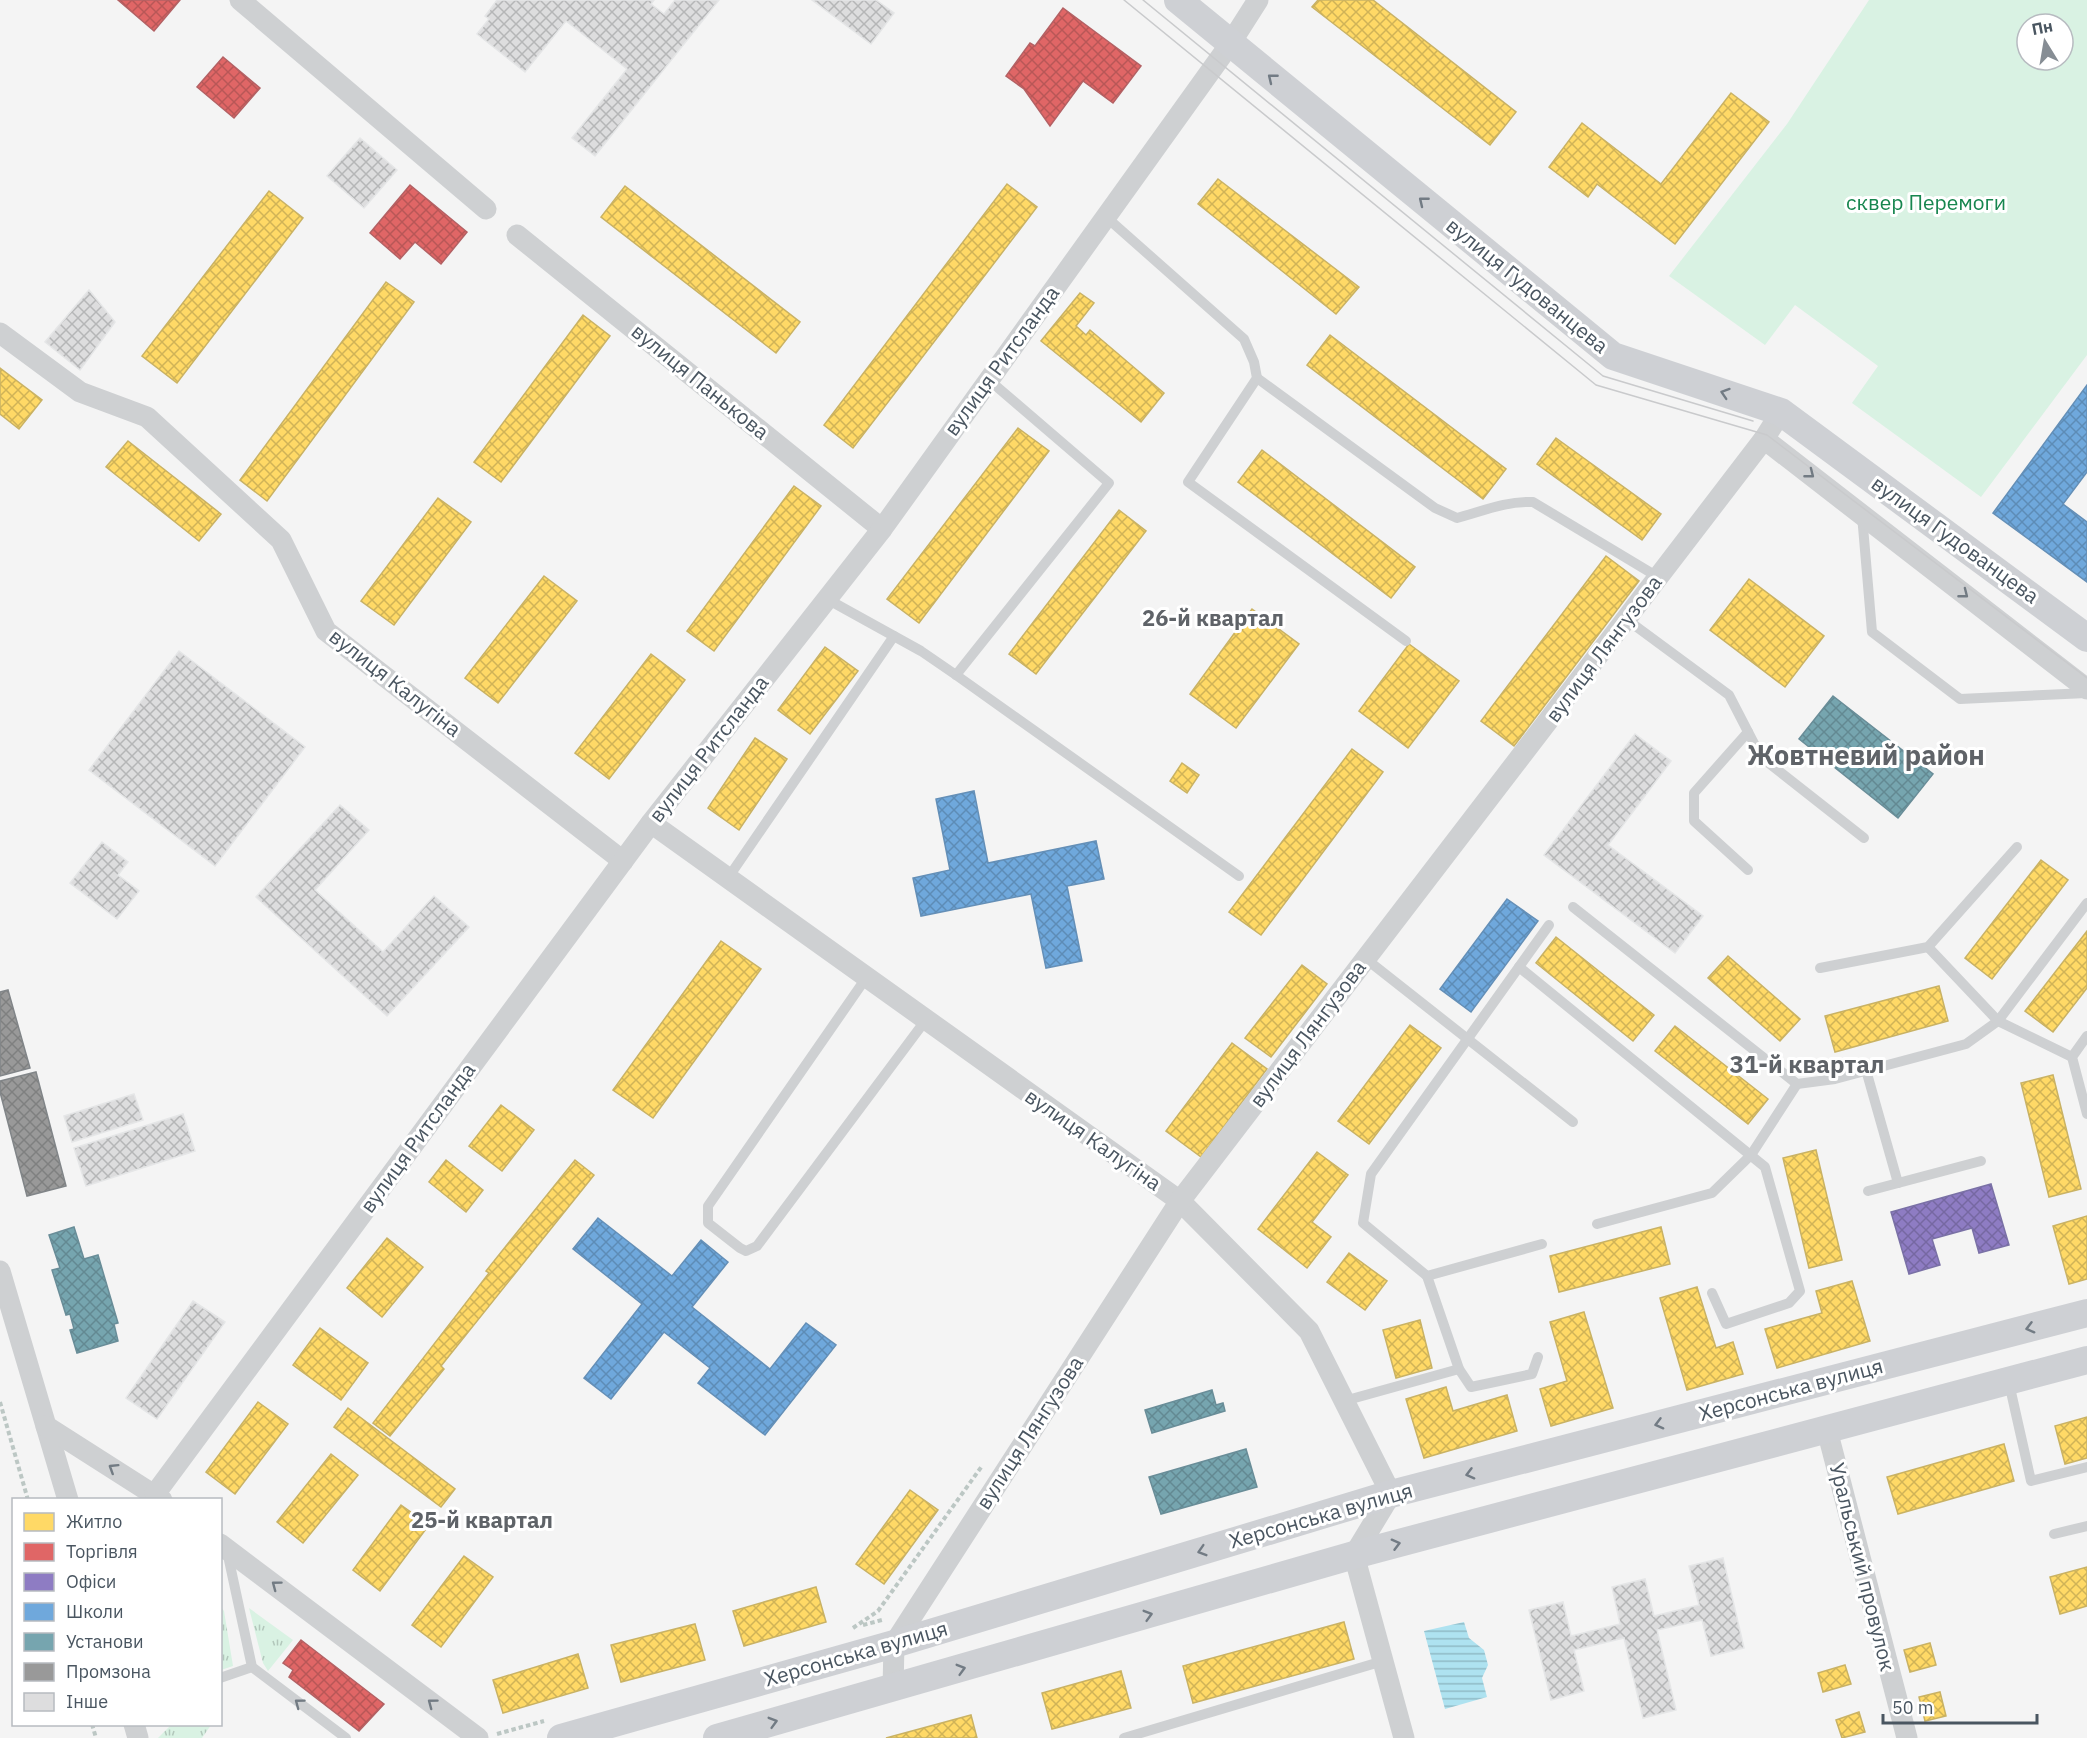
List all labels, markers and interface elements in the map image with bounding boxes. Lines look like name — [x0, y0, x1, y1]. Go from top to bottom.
north arrow — [2015, 12, 2075, 72]
text: Пн — [2030, 15, 2054, 39]
one-way arrow — [1268, 74, 1279, 85]
park label: сквер Перемоги — [1846, 188, 2006, 216]
one-way arrow — [1419, 198, 1430, 209]
street label: вулиця Гудованцева — [1441, 211, 1615, 359]
street label: вулиця Ритсланда — [937, 280, 1065, 441]
street label: вулиця Панькова — [626, 317, 775, 445]
one-way arrow — [1720, 388, 1731, 400]
one-way arrow — [1804, 467, 1815, 478]
street label: вулиця Гудованцева — [1866, 469, 2045, 610]
street label: вулиця Лянгузова — [1539, 569, 1668, 728]
one-way arrow — [1958, 587, 1969, 598]
district label: 26-й квартал — [1142, 603, 1284, 632]
street label: вулиця Калугіна — [324, 622, 467, 743]
street label: вулиця Ритсланда — [642, 669, 774, 828]
district label: Жовтневий район — [1747, 737, 1985, 772]
street label: вулиця Лянгузова — [1243, 954, 1372, 1113]
district label: 31-й квартал — [1730, 1048, 1885, 1080]
street label: вулиця Ритсланда — [353, 1057, 481, 1218]
street label: вулиця Калугіна — [1020, 1082, 1167, 1197]
one-way arrow — [2026, 1320, 2036, 1333]
street label: вулиця Лянгузова — [969, 1350, 1089, 1515]
street label: Херсонська вулиця — [1696, 1351, 1886, 1427]
one-way arrow — [1654, 1417, 1664, 1430]
street label: Уральський провулок — [1824, 1460, 1902, 1674]
one-way arrow — [109, 1463, 119, 1475]
one-way arrow — [1465, 1466, 1475, 1479]
street label: Херсонська вулиця — [1226, 1475, 1416, 1555]
legend — [12, 1498, 222, 1726]
district label: 25-й квартал — [411, 1505, 553, 1534]
text: Житло — [66, 1510, 122, 1533]
one-way arrow — [1391, 1539, 1401, 1551]
text: Торгівля — [66, 1540, 138, 1563]
one-way arrow — [1197, 1544, 1208, 1556]
text: Офіси — [66, 1570, 116, 1593]
one-way arrow — [272, 1582, 283, 1593]
text: Школи — [66, 1600, 124, 1623]
one-way arrow — [1143, 1609, 1153, 1622]
street label: Херсонська вулиця — [761, 1613, 951, 1693]
text: Установи — [66, 1630, 144, 1653]
text: Промзона — [66, 1660, 151, 1683]
one-way arrow — [955, 1664, 966, 1676]
scale bar — [1883, 1687, 2038, 1725]
text: Інше — [66, 1690, 108, 1713]
text: 50 m — [1892, 1696, 1934, 1719]
one-way arrow — [295, 1699, 306, 1710]
one-way arrow — [427, 1699, 438, 1710]
one-way arrow — [768, 1717, 778, 1729]

